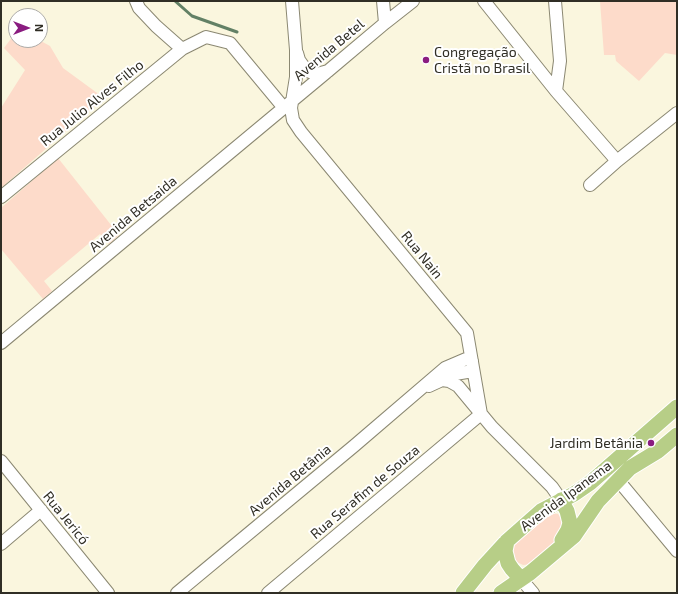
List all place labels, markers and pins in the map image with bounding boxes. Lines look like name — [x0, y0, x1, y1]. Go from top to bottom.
place label: Congregação Cristã no Brasil — [434, 44, 530, 76]
marker: Congregação Cristã no Brasil — [421, 55, 431, 65]
place label: Jardim Betânia — [550, 435, 643, 451]
marker: Jardim Betânia — [646, 438, 656, 448]

